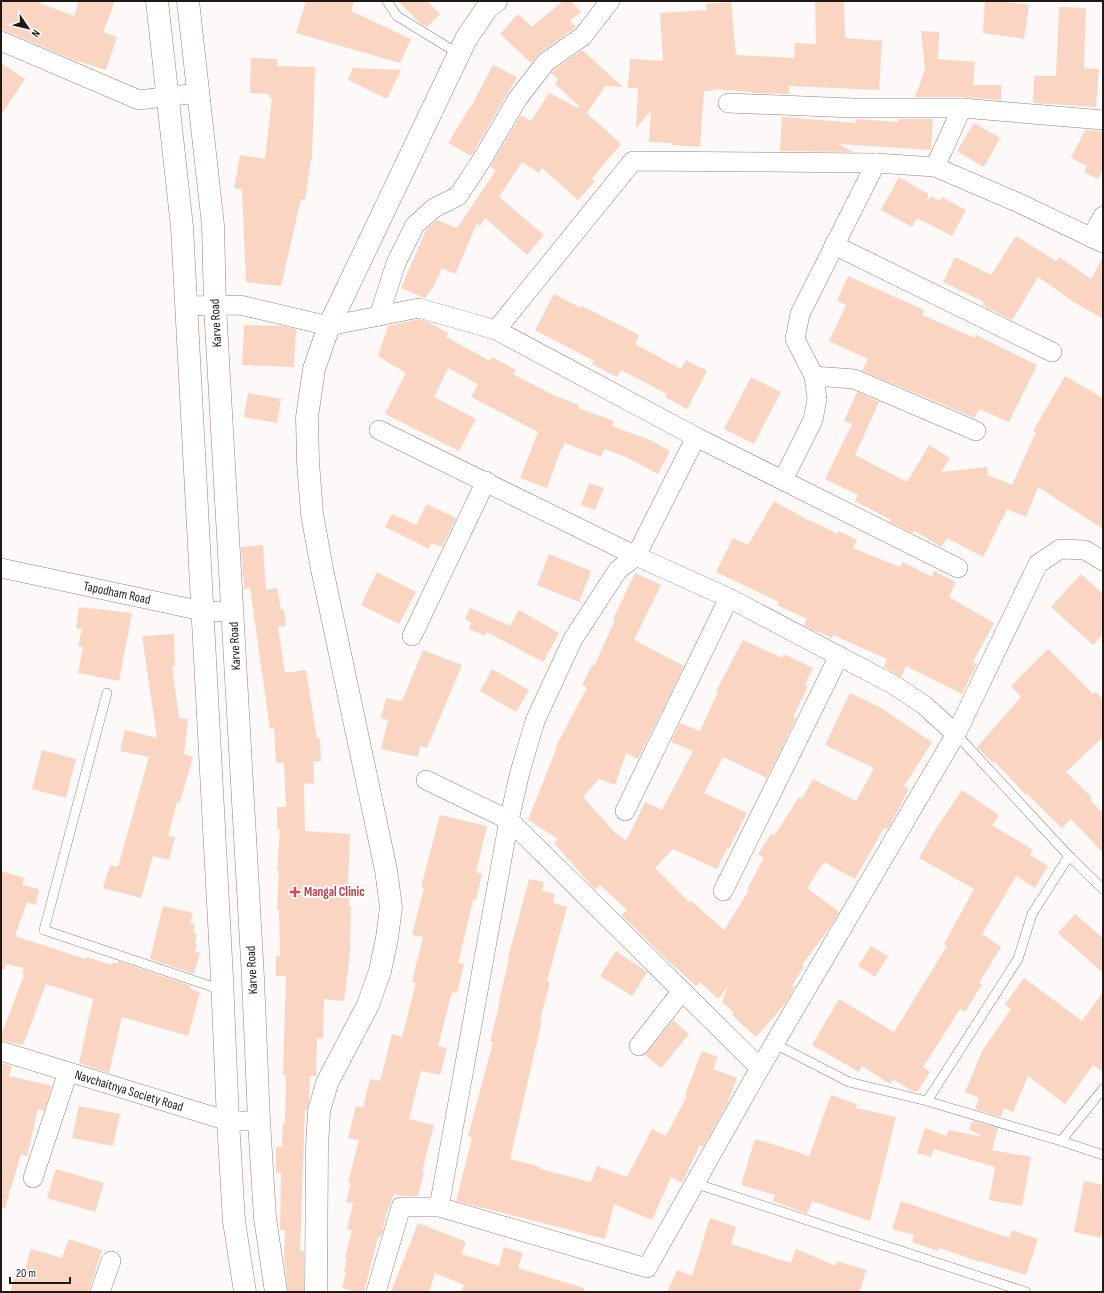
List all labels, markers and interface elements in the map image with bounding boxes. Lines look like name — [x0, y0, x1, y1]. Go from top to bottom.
north arrow — [8, 8, 48, 48]
text: N — [29, 27, 43, 40]
street label: Karve Road — [207, 298, 225, 348]
street label: Tapodham Road — [82, 578, 152, 608]
street label: Karve Road — [226, 621, 244, 671]
place label: Mangal Clinic — [304, 884, 365, 900]
marker: Mangal Clinic — [289, 886, 301, 898]
street label: Karve Road — [243, 945, 261, 995]
street label: Navchaitnya Society Road — [73, 1067, 185, 1115]
scale bar — [10, 1259, 70, 1285]
text: 20 m — [16, 1266, 36, 1281]

